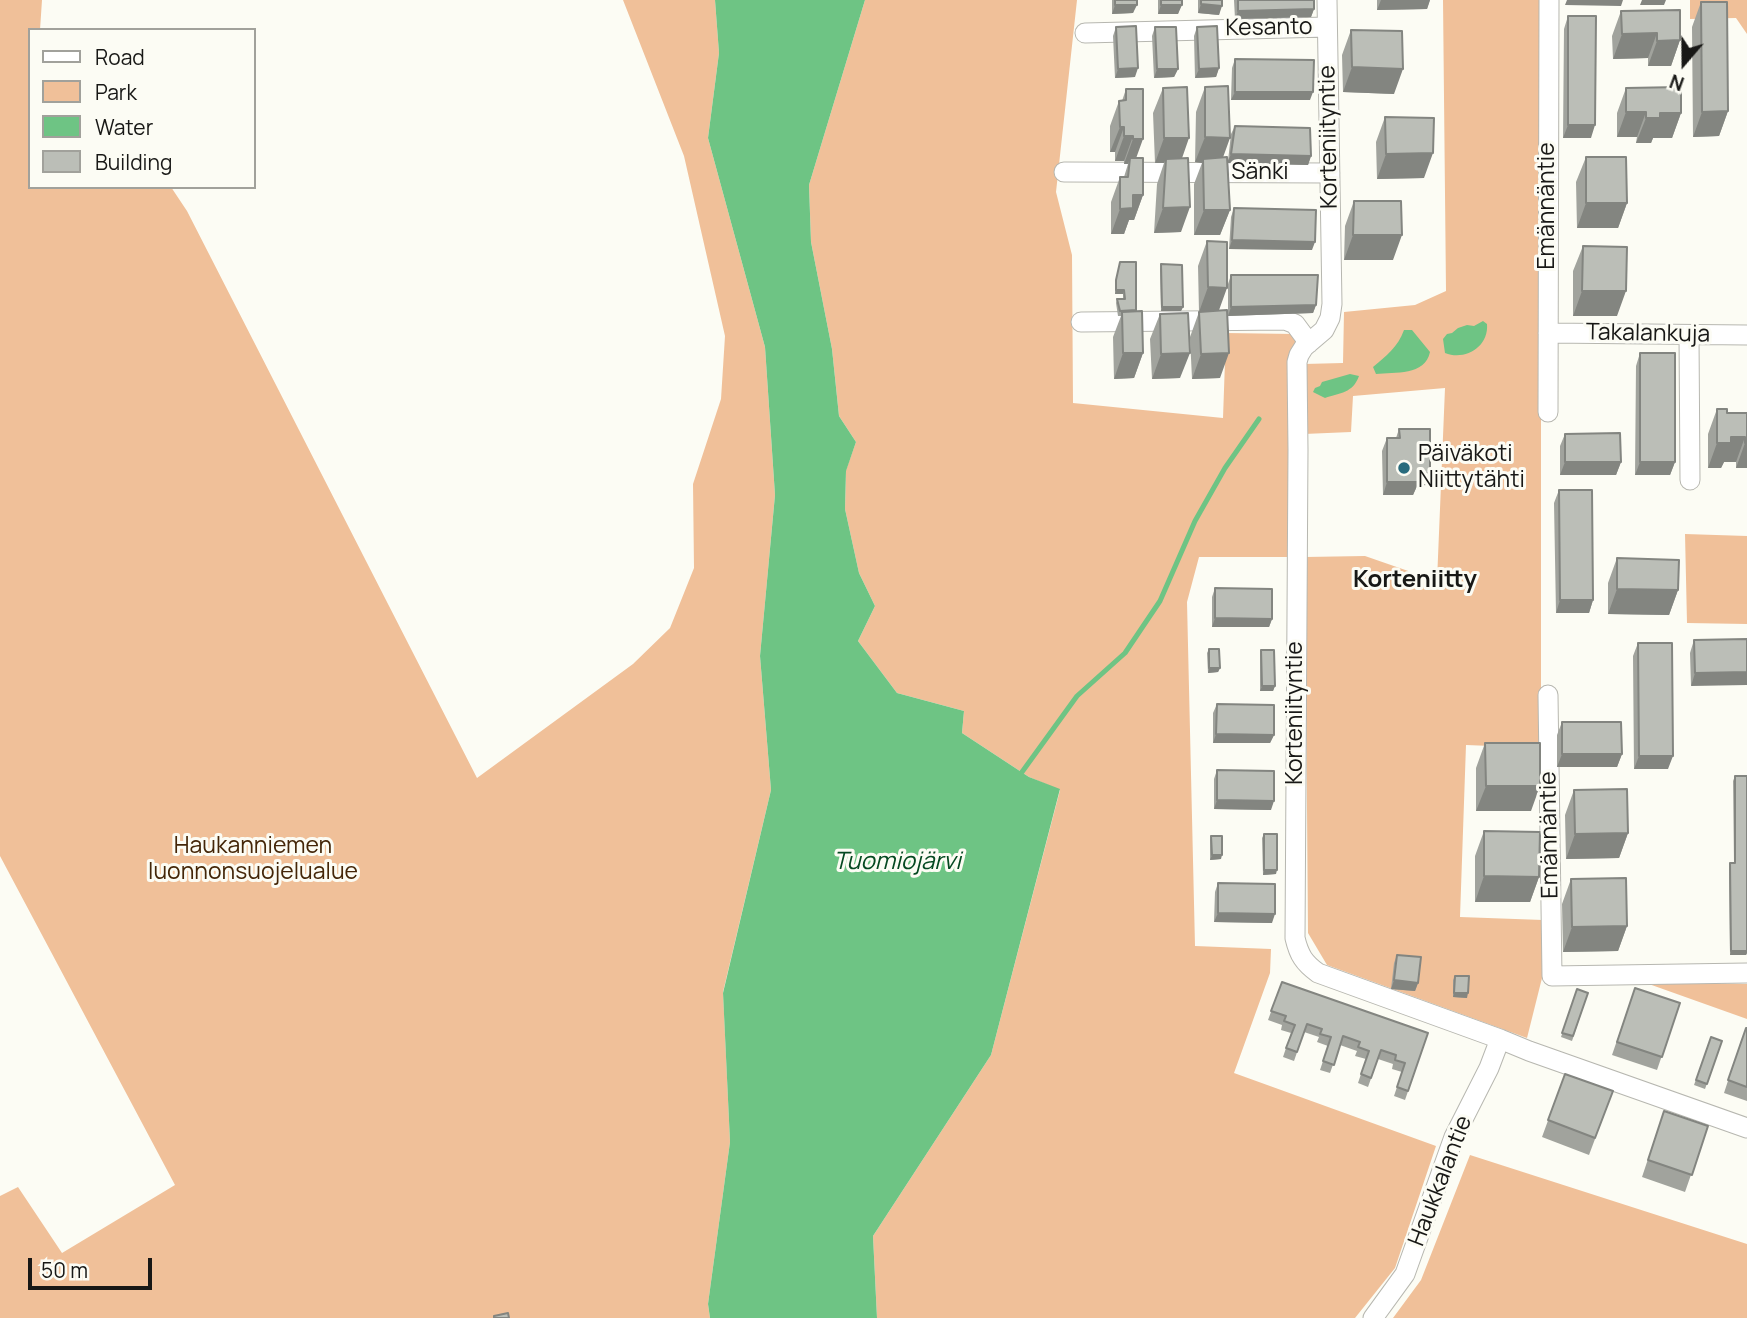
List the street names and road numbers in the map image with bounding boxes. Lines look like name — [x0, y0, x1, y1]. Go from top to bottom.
street label: Kesanto — [1225, 13, 1313, 43]
street label: Korteniityntie — [1314, 65, 1344, 209]
street label: Emännäntie — [1534, 142, 1562, 270]
street label: Sänki — [1231, 159, 1289, 187]
street label: Takalankuja — [1586, 319, 1710, 349]
street label: Korteniityntie — [1282, 641, 1310, 785]
street label: Emännäntie — [1535, 771, 1565, 899]
street label: Haukkalantie — [1403, 1112, 1479, 1250]

